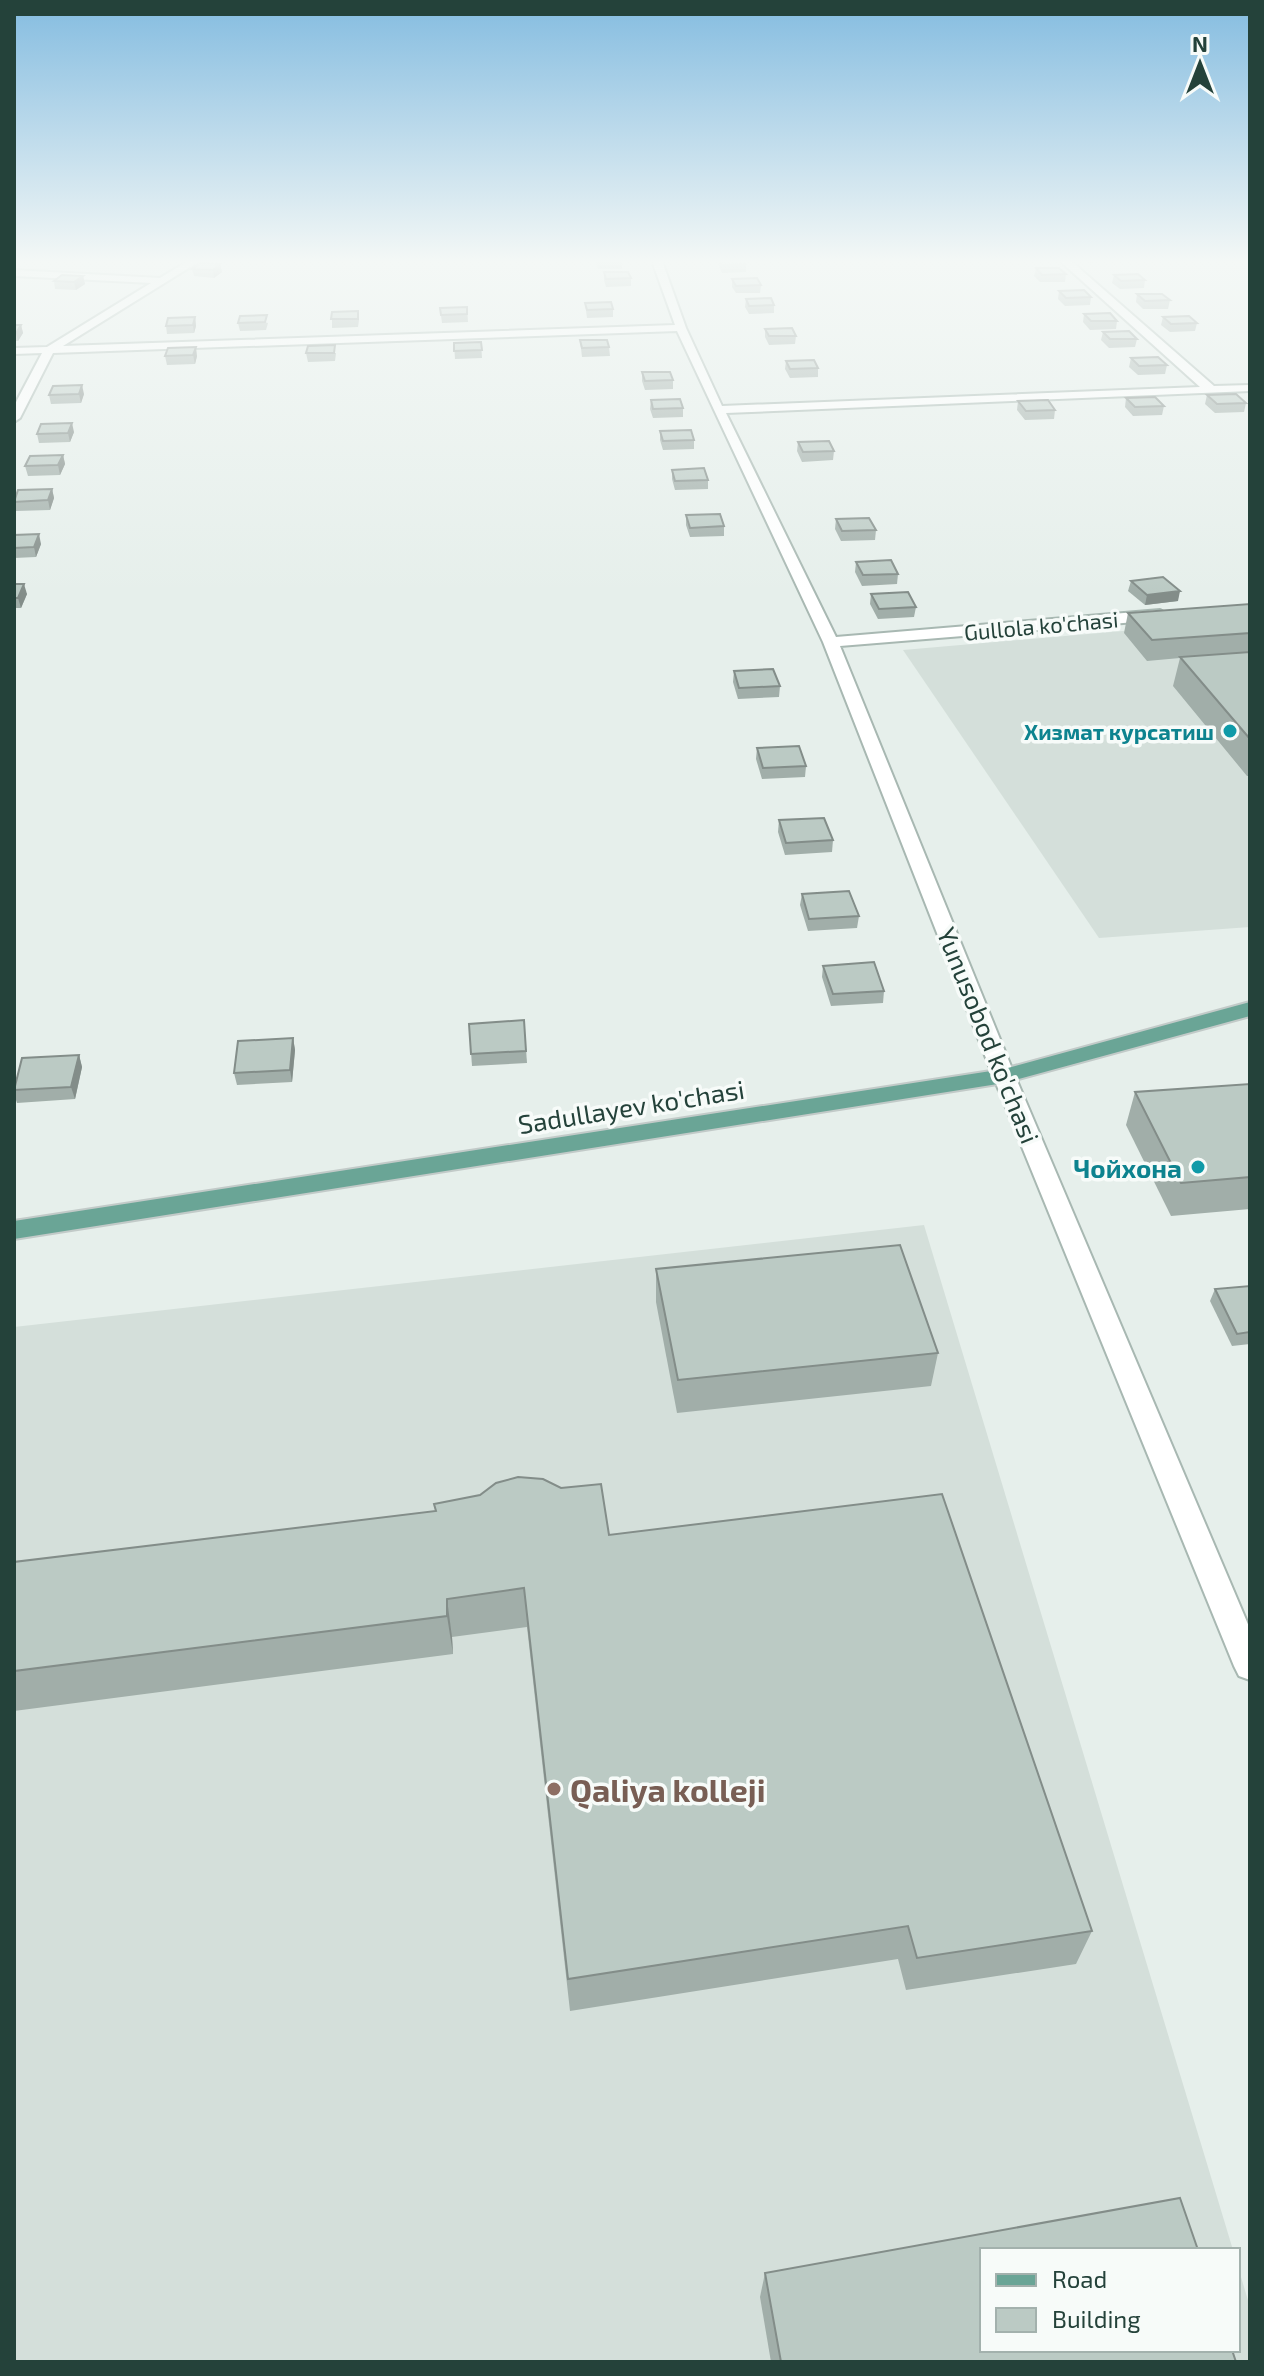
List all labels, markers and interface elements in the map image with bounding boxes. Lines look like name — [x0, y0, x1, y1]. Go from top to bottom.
north arrow — [1160, 24, 1240, 104]
text: N — [1192, 30, 1208, 56]
street label: Gullola ko'chasi — [963, 605, 1119, 645]
place label: Хизмат курсатиш — [1024, 718, 1214, 744]
marker: Хизмат курсатиш — [1221, 722, 1239, 740]
street label: Yunusobod ko'chasi — [932, 922, 1046, 1148]
street label: Sadullayev ko'chasi — [516, 1073, 746, 1139]
place label: Чойхона — [1073, 1152, 1182, 1183]
marker: Чойхона — [1189, 1158, 1207, 1176]
place label: Qaliya kolleji — [570, 1770, 766, 1810]
marker: Qaliya kolleji — [545, 1780, 563, 1798]
legend — [980, 2248, 1240, 2352]
text: Road — [1052, 2264, 1107, 2293]
text: Building — [1052, 2304, 1141, 2333]

